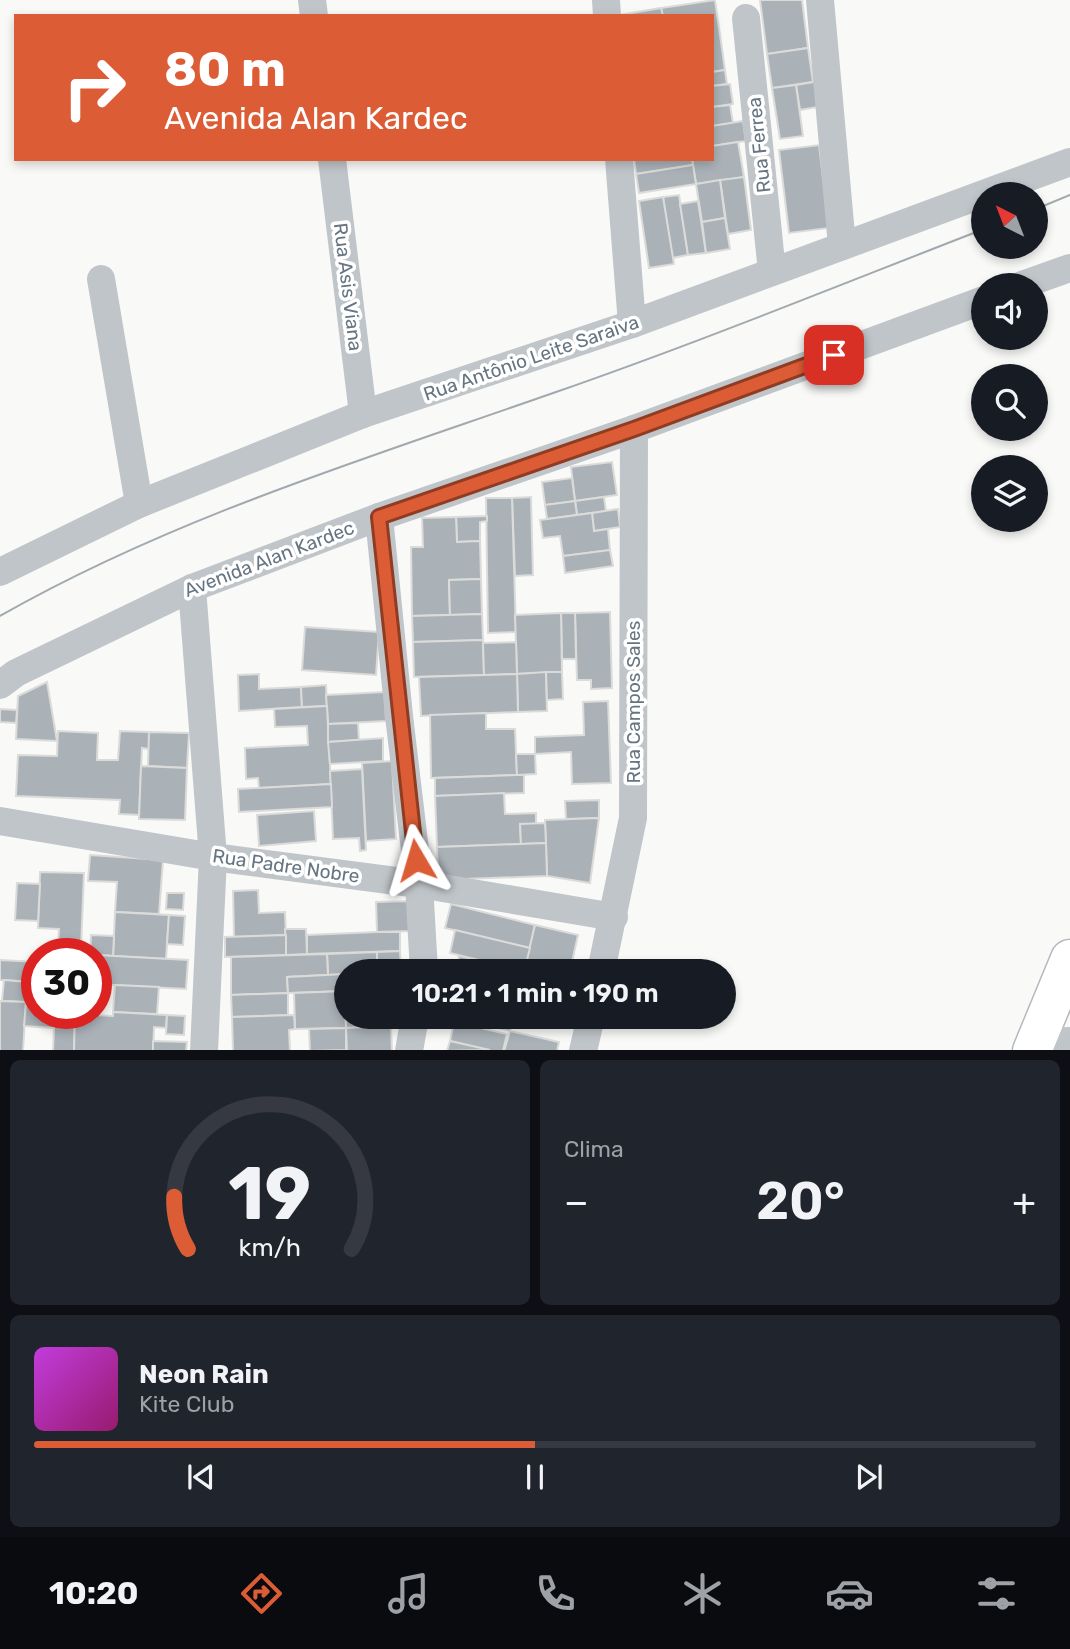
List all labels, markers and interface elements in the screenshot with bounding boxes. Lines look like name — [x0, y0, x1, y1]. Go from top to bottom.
text: 80 m — [164, 40, 286, 98]
icon: right — [49, 42, 140, 133]
street label: Rua Ferrea — [743, 96, 775, 194]
text: Avenida Alan Kardec — [164, 99, 468, 137]
north arrow — [971, 182, 1048, 259]
map controls — [971, 182, 1048, 532]
street label: Rua Asis Viana — [329, 222, 367, 352]
button: sound — [971, 273, 1048, 350]
street label: Rua Antônio Leite Saraiva — [420, 310, 642, 406]
pin — [804, 325, 864, 385]
icon: arrive — [815, 336, 853, 374]
button: search — [971, 364, 1048, 441]
button: layers — [971, 455, 1048, 532]
street label: Avenida Alan Kardec — [181, 516, 357, 602]
street label: Rua Campos Sales — [622, 621, 645, 783]
position arrow — [379, 823, 453, 897]
street label: Rua Padre Nobre — [211, 844, 361, 888]
speed limit sign: 30 — [21, 938, 112, 1029]
text: 10:21 · 1 min · 190 m — [411, 978, 659, 1009]
text: Clima — [564, 1135, 624, 1163]
text: 19 — [229, 1151, 311, 1237]
text: 20° — [756, 1170, 845, 1232]
text: − — [564, 1179, 589, 1225]
text: + — [1012, 1179, 1036, 1225]
text: km/h — [239, 1232, 301, 1261]
text: Neon Rain — [139, 1359, 269, 1390]
text: Kite Club — [139, 1390, 234, 1418]
icon: previous — [182, 1458, 220, 1496]
icon: pause — [516, 1458, 554, 1496]
icon: next — [850, 1458, 888, 1496]
icon: directions — [237, 1569, 286, 1618]
icon: music — [384, 1569, 433, 1618]
icon: phone — [531, 1569, 580, 1618]
icon: climate — [678, 1569, 727, 1618]
icon: car — [825, 1569, 874, 1618]
icon: filters — [972, 1569, 1021, 1618]
text: 10:20 — [49, 1574, 139, 1612]

